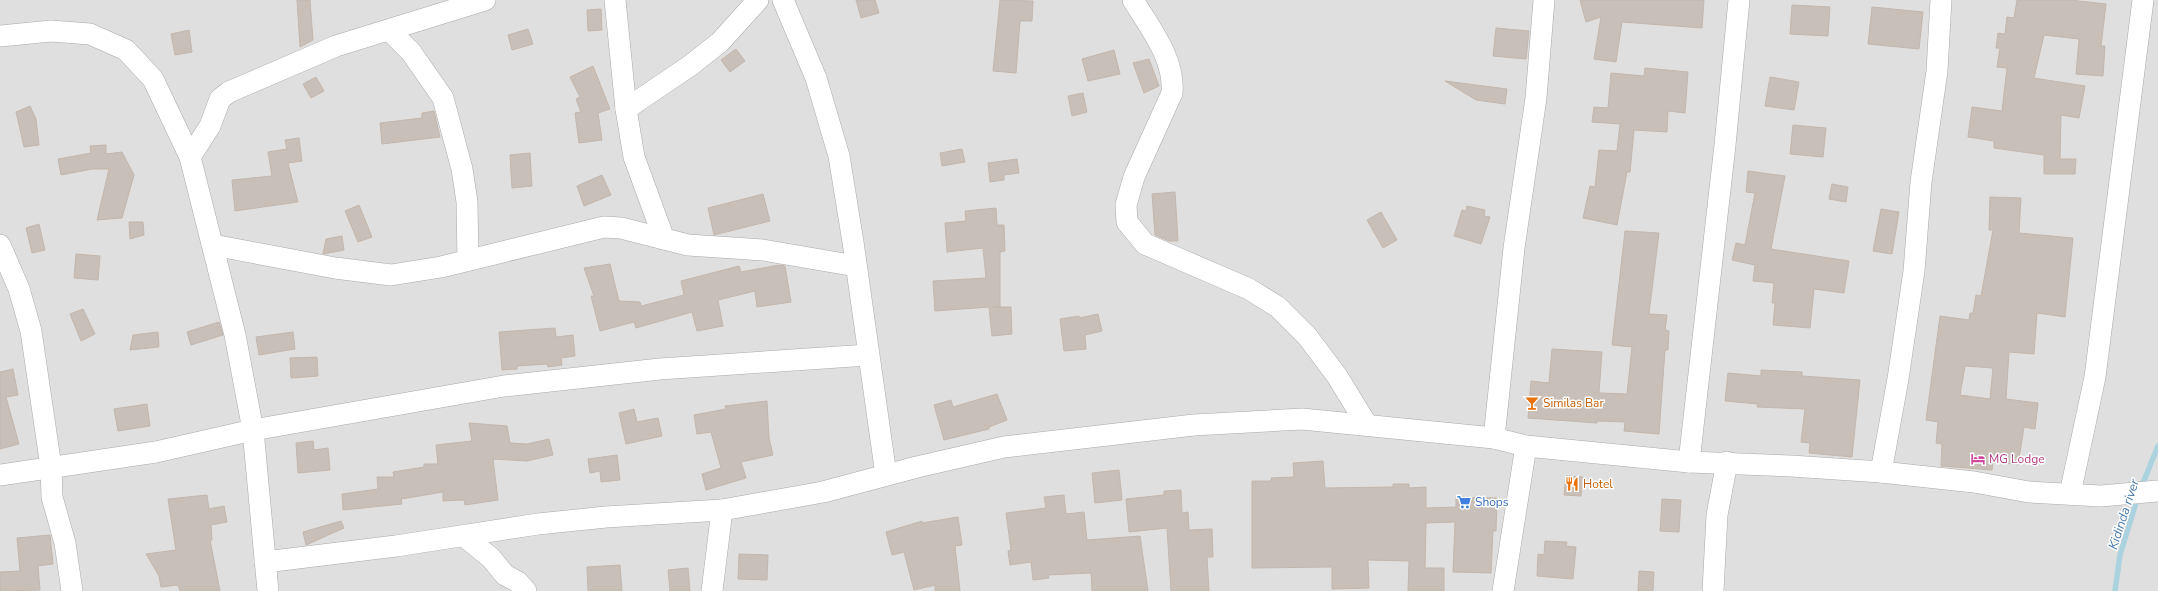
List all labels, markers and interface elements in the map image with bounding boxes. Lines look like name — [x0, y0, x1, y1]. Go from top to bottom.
bar icon: Similas Bar — [1524, 395, 1540, 411]
place label: Similas Bar — [1543, 395, 1604, 411]
hotel icon: MG Lodge — [1970, 451, 1986, 467]
place label: MG Lodge — [1989, 451, 2045, 467]
restaurant icon: Hotel — [1564, 476, 1580, 492]
place label: Hotel — [1583, 476, 1613, 492]
water label: Kidinda river — [2104, 477, 2144, 552]
supermarket icon: Shops — [1456, 494, 1472, 510]
place label: Shops — [1475, 494, 1509, 510]

